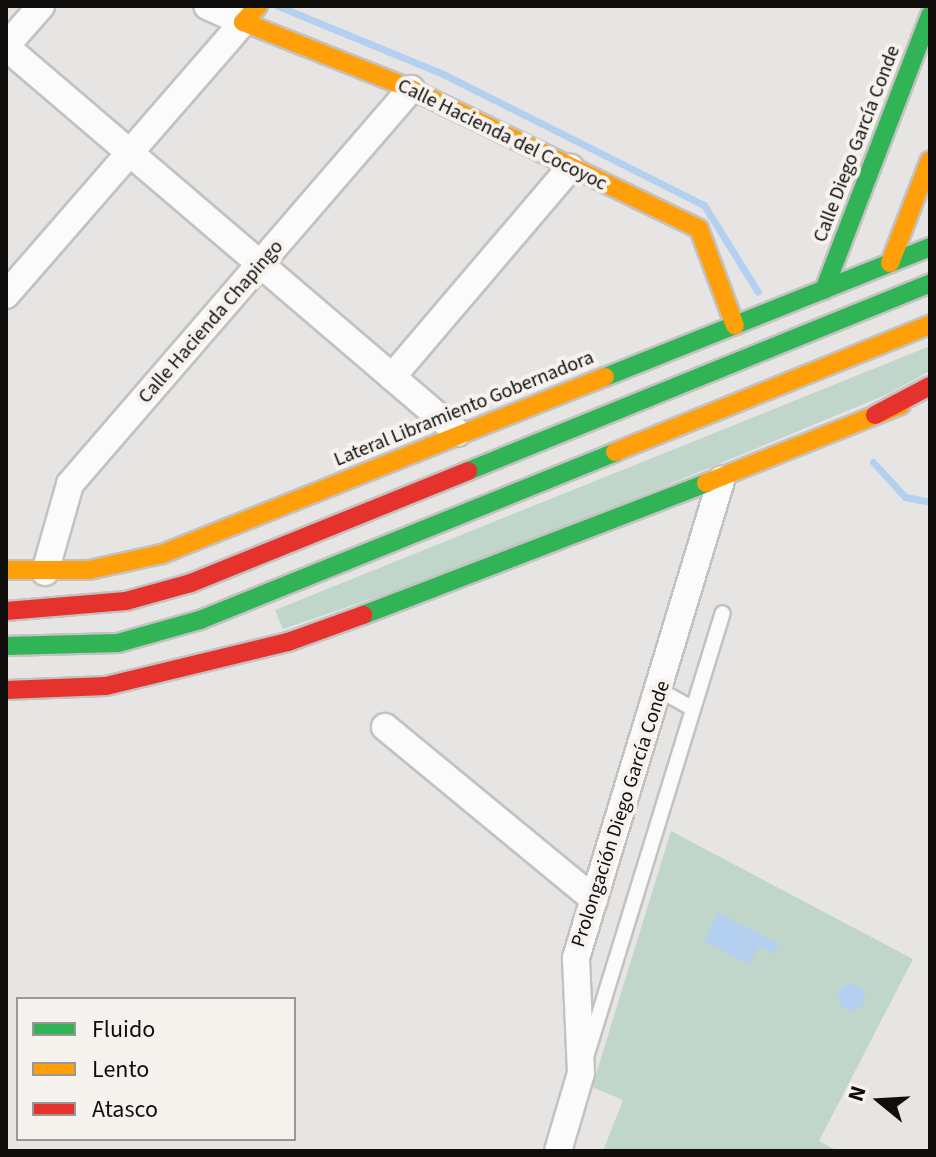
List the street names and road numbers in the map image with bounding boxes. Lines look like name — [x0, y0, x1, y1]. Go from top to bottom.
street label: Calle Diego García Conde — [808, 42, 906, 246]
street label: Calle Hacienda del Cocoyoc — [393, 74, 611, 196]
street label: Calle Hacienda Chapingo — [133, 235, 289, 409]
street label: Lateral Libramiento Gobernadora — [331, 346, 597, 472]
street label: Prolongación Diego García Conde — [567, 678, 675, 950]

